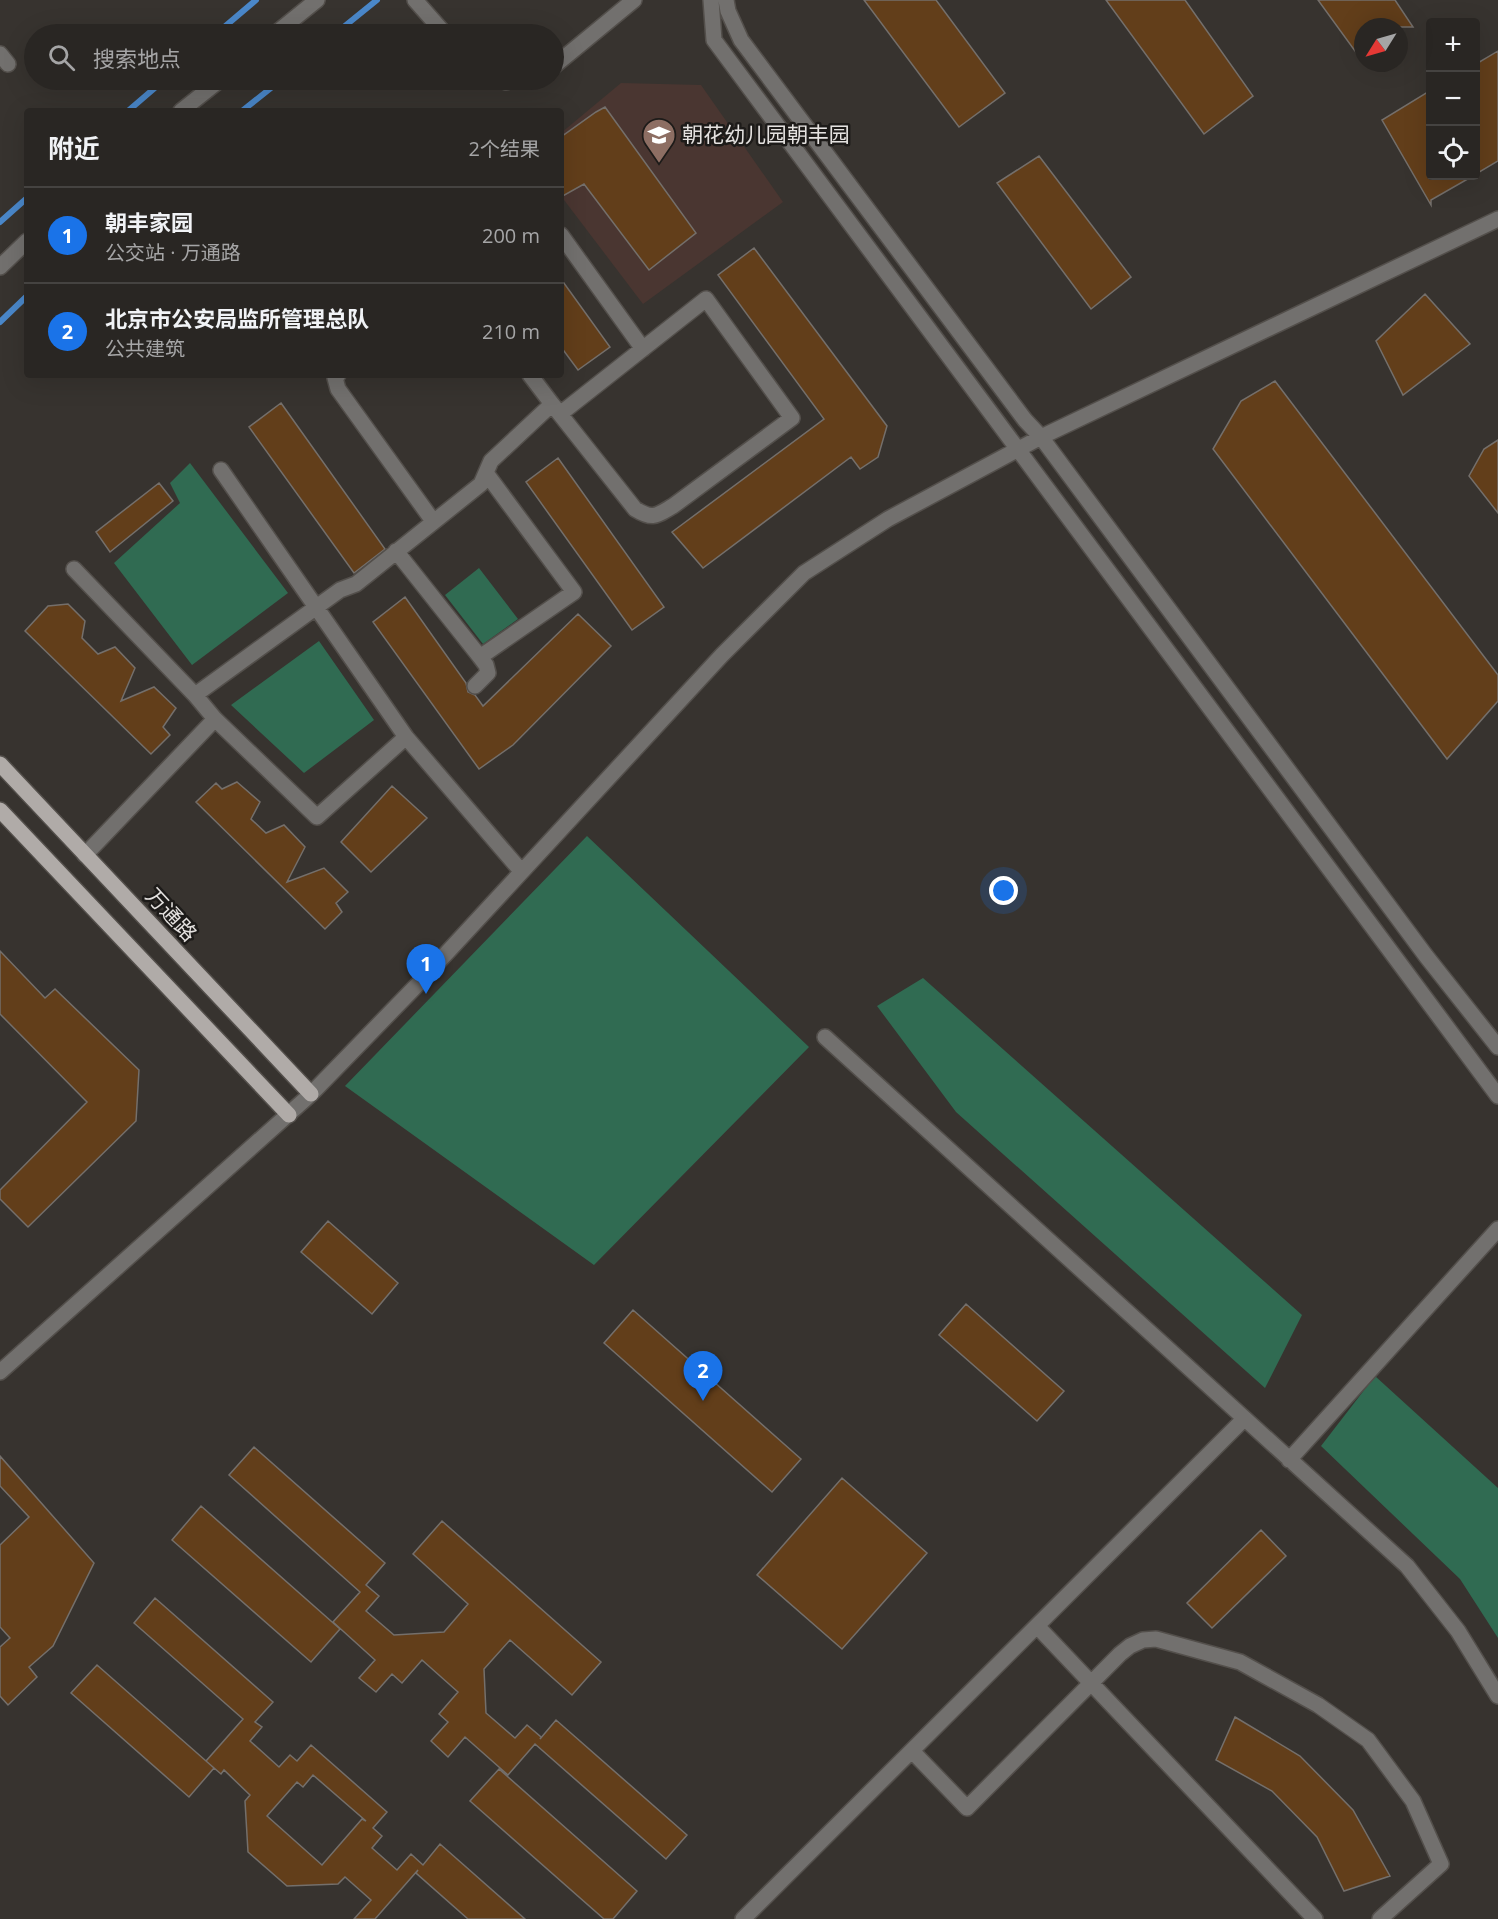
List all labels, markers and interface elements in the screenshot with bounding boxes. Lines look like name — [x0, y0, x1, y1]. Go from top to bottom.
north arrow — [1354, 18, 1408, 72]
map controls — [1426, 18, 1480, 180]
button: + — [1426, 18, 1480, 72]
search box — [24, 24, 564, 90]
icon: search — [45, 41, 78, 74]
text: 搜索地点 — [93, 43, 181, 73]
button: − — [1426, 72, 1480, 126]
school or university icon: 朝花幼儿园朝丰园 — [641, 117, 677, 164]
place label: 朝花幼儿园朝丰园 — [682, 120, 850, 148]
button: locate — [1426, 126, 1480, 180]
text: 附近 — [48, 130, 100, 166]
text: 2个结果 — [469, 135, 540, 162]
text: 朝丰家园 — [105, 207, 193, 237]
text: 1 — [62, 222, 73, 249]
text: 200 m — [482, 222, 540, 249]
text: 公交站 · 万通路 — [105, 239, 241, 266]
text: 北京市公安局监所管理总队 — [105, 303, 369, 333]
text: 2 — [62, 318, 73, 345]
text: 210 m — [482, 318, 540, 345]
text: 公共建筑 — [105, 335, 185, 362]
your location — [989, 876, 1018, 905]
street label: 万通路 — [140, 882, 203, 947]
pin: 1 — [406, 944, 446, 994]
pin: 2 — [684, 1352, 722, 1401]

